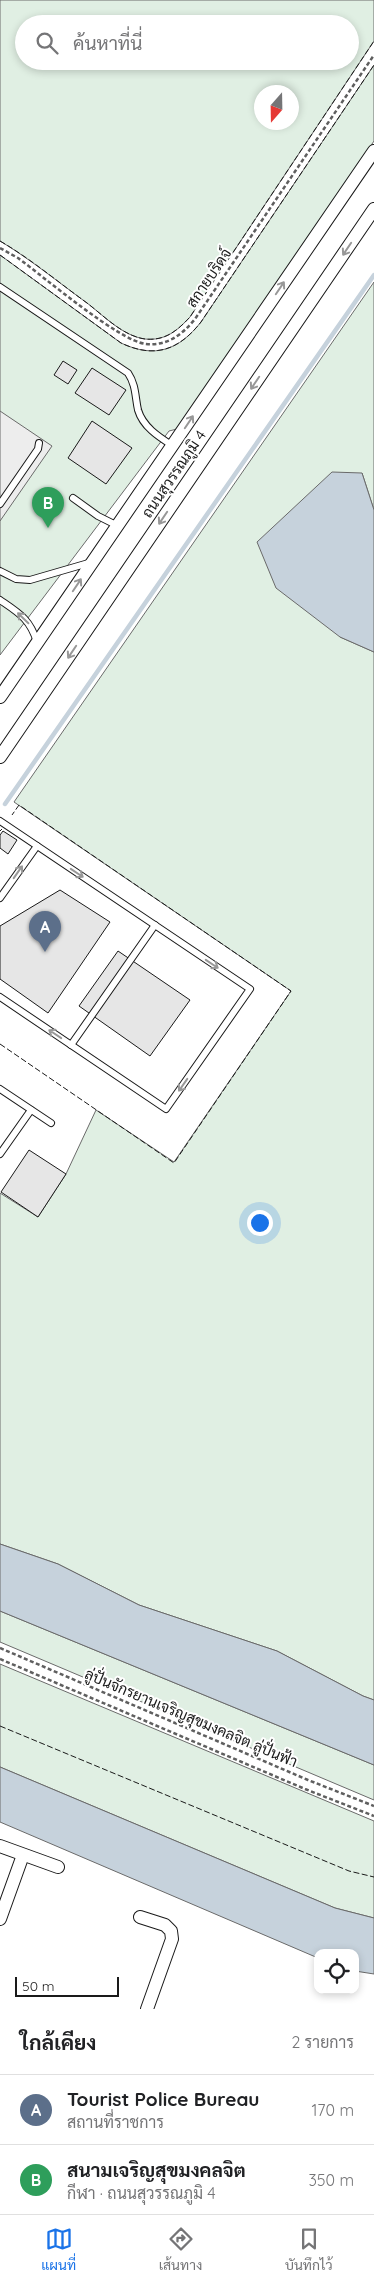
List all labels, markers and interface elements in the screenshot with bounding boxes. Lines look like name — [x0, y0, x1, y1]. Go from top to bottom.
search box — [15, 15, 359, 70]
icon: search — [33, 29, 61, 57]
text: ค้นหาที่นี่ — [73, 31, 142, 55]
north arrow — [254, 85, 299, 130]
one-way arrow — [341, 242, 352, 256]
street label: สกายบริดจ์ — [182, 244, 235, 311]
one-way arrow — [275, 281, 285, 295]
one-way arrow — [250, 376, 260, 390]
one-way arrow — [184, 415, 194, 429]
street label: ถนนสุวรรณภูมิ 4 — [137, 426, 212, 522]
pin: B — [32, 487, 64, 528]
one-way arrow — [158, 510, 168, 524]
one-way arrow — [72, 578, 82, 592]
one-way arrow — [17, 612, 30, 624]
one-way arrow — [67, 645, 77, 659]
one-way arrow — [13, 865, 23, 879]
one-way arrow — [70, 868, 84, 878]
pin: A — [29, 911, 61, 952]
one-way arrow — [205, 958, 219, 969]
one-way arrow — [49, 1029, 63, 1039]
one-way arrow — [178, 1078, 188, 1092]
your location — [247, 1210, 273, 1236]
street label: ลู่ปั่นจักรยานเจริญสุขมงคลจิต ลู่ปั่นฟ้า — [81, 1660, 302, 1773]
map controls — [314, 1949, 359, 1994]
button: locate — [314, 1949, 359, 1994]
scale bar — [15, 1974, 119, 1997]
text: 50 m — [22, 1977, 55, 1995]
text: ใกล้เคียง — [20, 2029, 96, 2055]
text: 2 รายการ — [291, 2032, 354, 2052]
text: Tourist Police Bureau — [67, 2087, 259, 2111]
text: A — [31, 2100, 41, 2120]
text: 170 m — [311, 2100, 354, 2120]
text: สถานที่ราชการ — [67, 2112, 164, 2132]
text: สนามเจริญสุขมงคลจิต — [67, 2158, 246, 2182]
text: B — [31, 2170, 41, 2190]
text: 350 m — [308, 2170, 354, 2190]
text: กีฬา · ถนนสุวรรณภูมิ 4 — [67, 2183, 216, 2203]
tab: แผนที่ — [41, 2225, 76, 2274]
tab: เส้นทาง — [159, 2225, 202, 2274]
tab: บันทึกไว้ — [285, 2225, 333, 2274]

